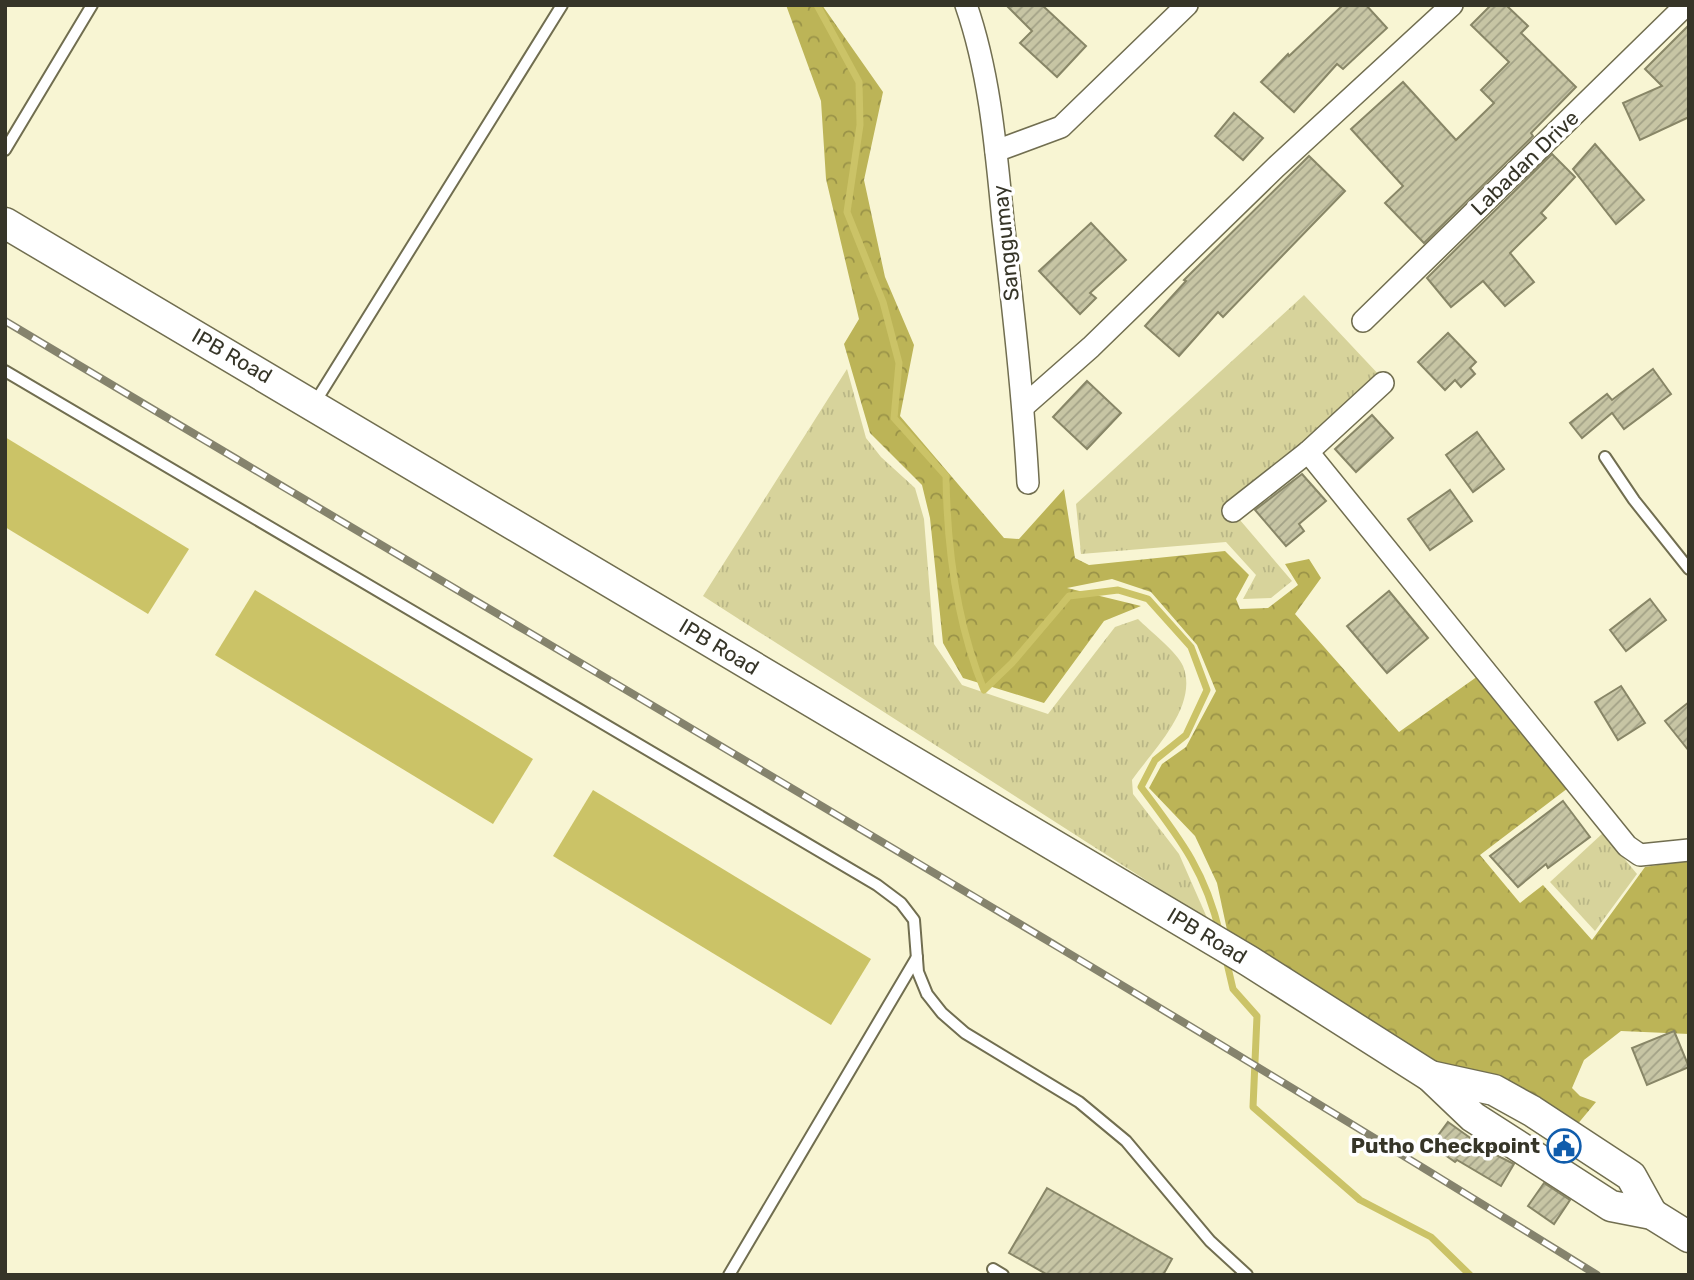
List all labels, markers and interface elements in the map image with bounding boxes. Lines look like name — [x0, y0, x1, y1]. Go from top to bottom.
street label: Labadan Drive — [1466, 105, 1584, 220]
street label: Sanggumay — [987, 183, 1024, 302]
street label: IPB Road — [188, 323, 277, 388]
street label: IPB Road — [675, 613, 763, 680]
street label: IPB Road — [1163, 902, 1251, 969]
public building icon: Putho Checkpoint — [1545, 1127, 1583, 1165]
place label: Putho Checkpoint — [1351, 1133, 1540, 1158]

